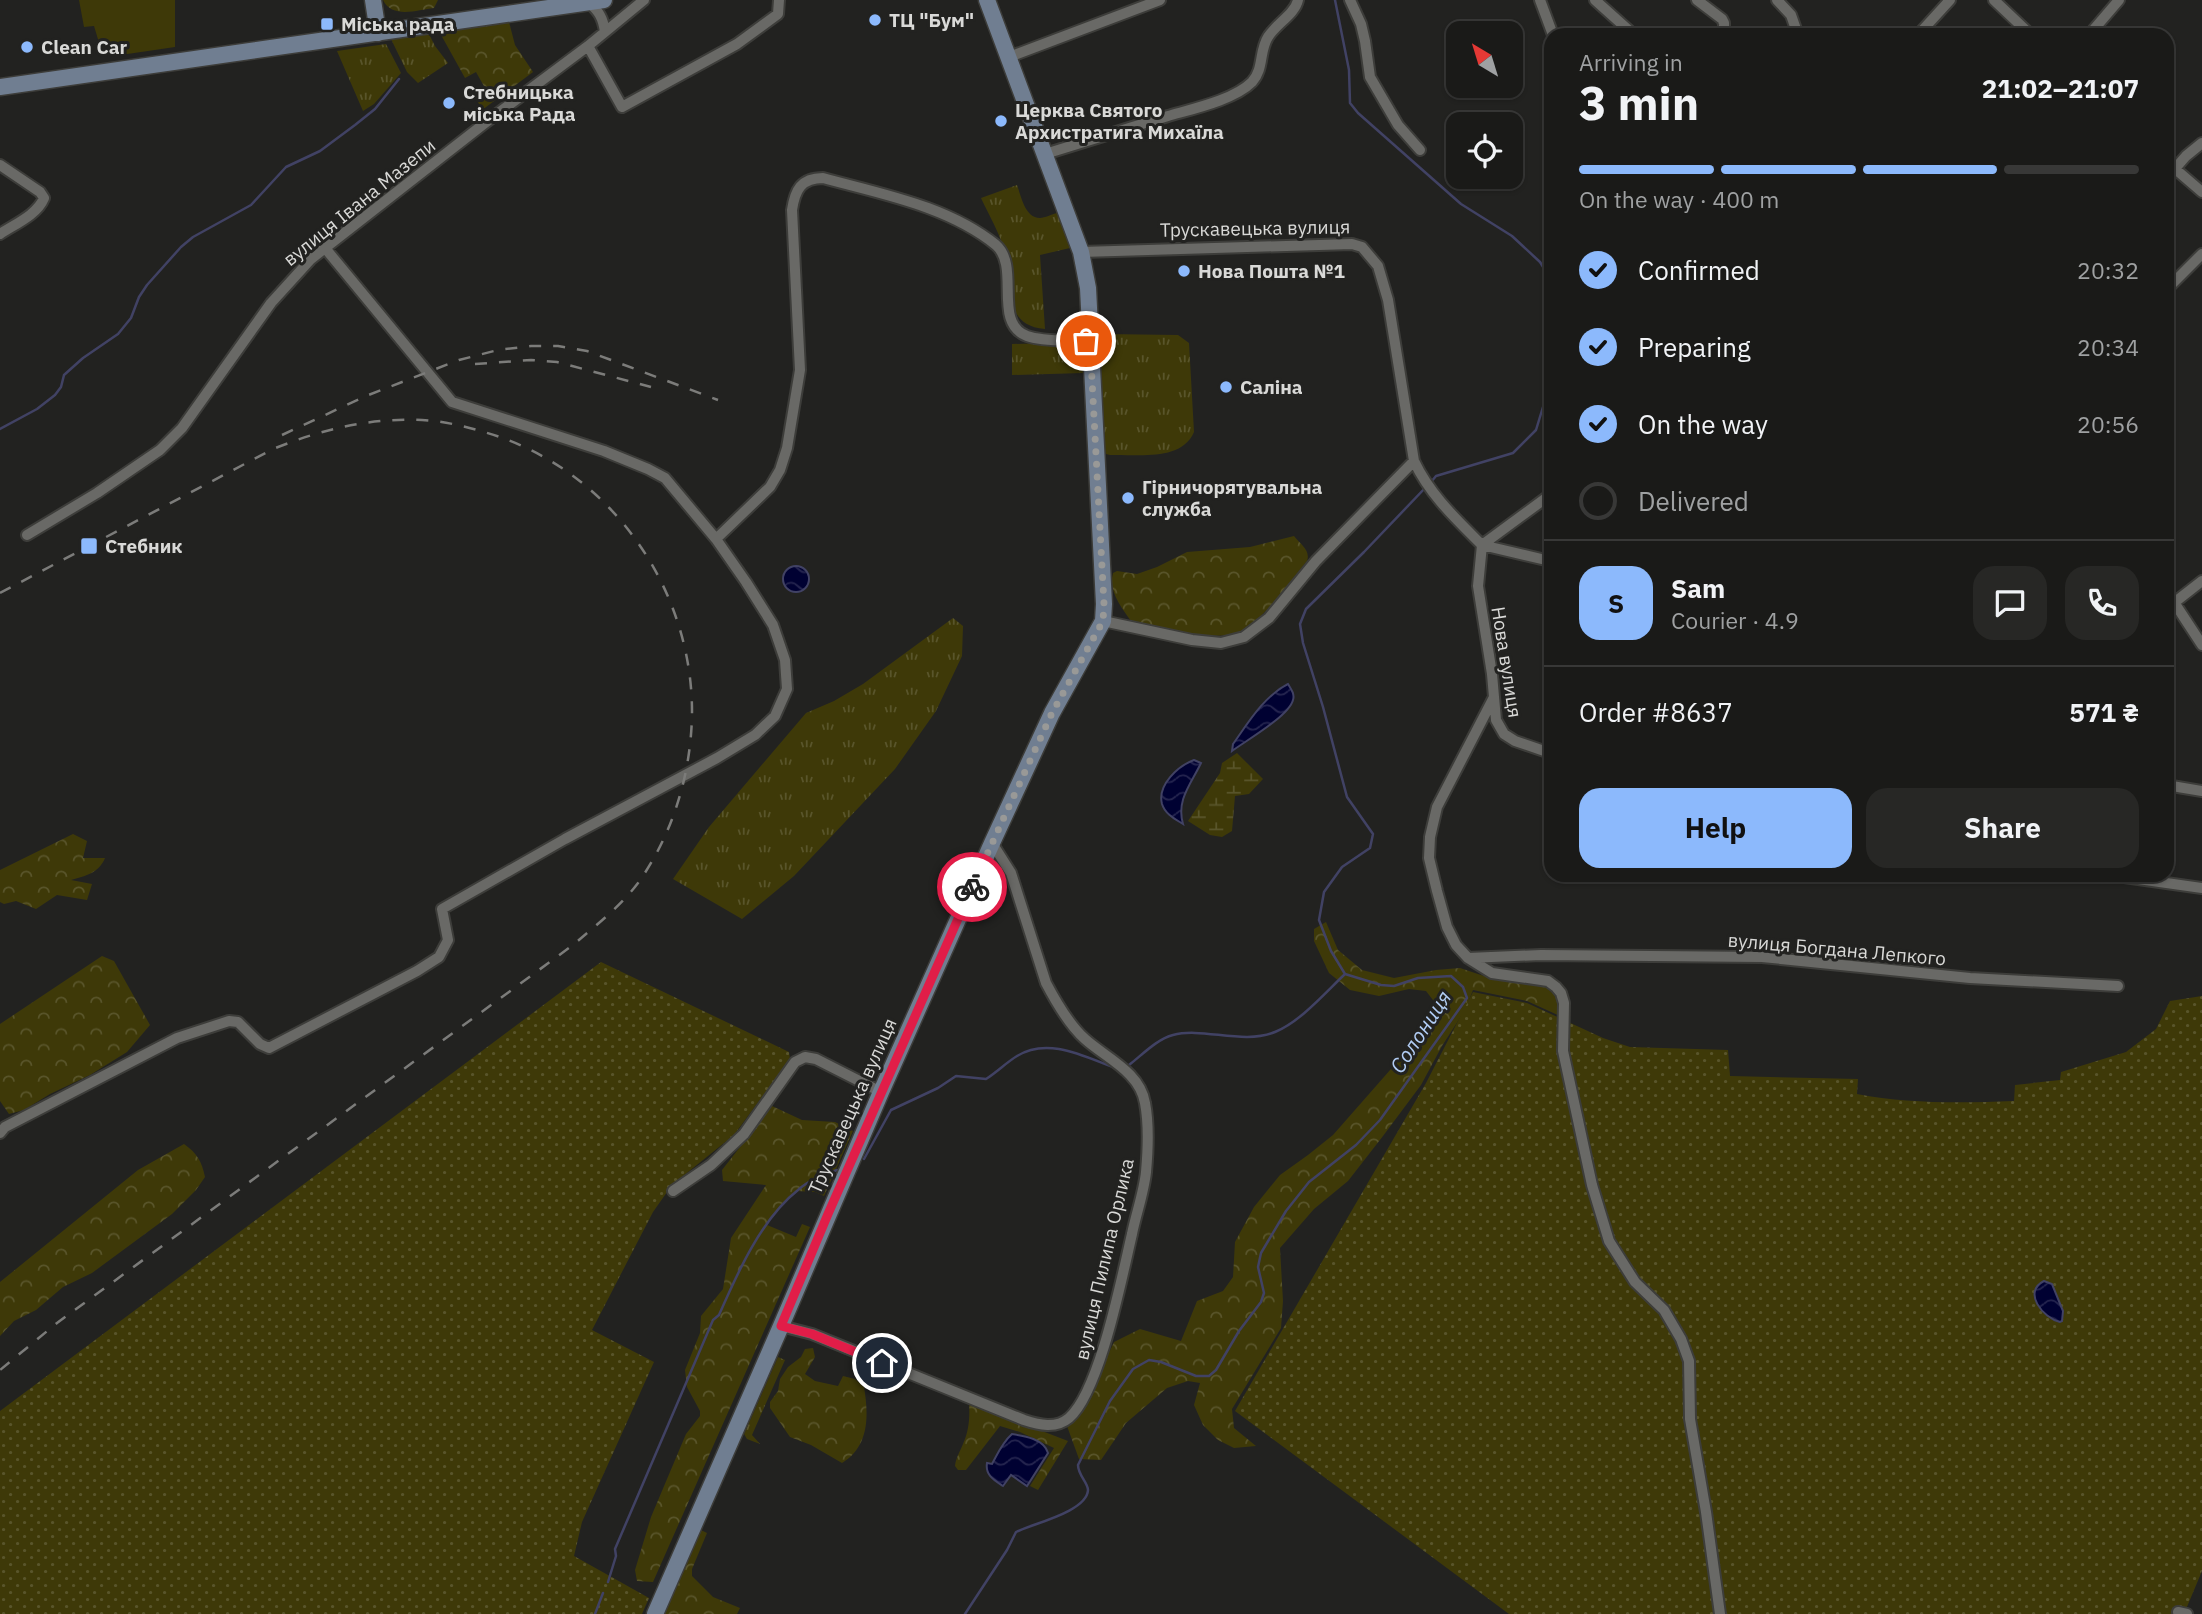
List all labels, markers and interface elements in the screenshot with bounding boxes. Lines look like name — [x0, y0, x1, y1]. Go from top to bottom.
place label: ТЦ "Бум" — [889, 8, 974, 32]
place label: Міська рада — [341, 12, 455, 36]
marker: ТЦ "Бум" — [867, 12, 883, 28]
marker: Міська рада — [319, 16, 335, 32]
north arrow — [1446, 21, 1522, 98]
map controls — [1446, 21, 1523, 189]
place label: Clean Car — [41, 35, 128, 59]
marker: Clean Car — [19, 39, 35, 55]
text: Arriving in — [1579, 47, 1683, 77]
text: 21:02–21:07 — [1982, 71, 2139, 105]
text: 3 min — [1579, 73, 1699, 133]
place label: Стебницька міська Рада — [463, 80, 576, 126]
marker: Стебницька міська Рада — [441, 95, 457, 111]
place label: Церква Святого Архистратига Михаїла — [1015, 98, 1224, 144]
button: locate — [1446, 112, 1523, 189]
marker: Церква Святого Архистратига Михаїла — [993, 113, 1009, 129]
street label: вулиця Івана Мазепи — [278, 133, 440, 271]
text: On the way · 400 m — [1579, 184, 1779, 214]
street label: Трускавецька вулиця — [1160, 214, 1350, 242]
icon: check — [1579, 251, 1617, 289]
text: Confirmed — [1638, 253, 1760, 287]
text: 20:32 — [2077, 255, 2139, 285]
place label: Нова Пошта №1 — [1198, 259, 1346, 283]
marker: Нова Пошта №1 — [1176, 263, 1192, 279]
pin — [1056, 311, 1116, 371]
icon: bag — [1067, 322, 1105, 360]
icon: check — [1579, 328, 1617, 366]
text: Preparing — [1638, 330, 1751, 364]
text: 20:34 — [2077, 332, 2139, 362]
place label: Саліна — [1240, 375, 1303, 399]
marker: Саліна — [1218, 379, 1234, 395]
icon: check — [1579, 405, 1617, 443]
text: On the way — [1638, 407, 1768, 441]
text: 20:56 — [2077, 409, 2139, 439]
place label: Гірничорятувальна служба — [1142, 475, 1323, 521]
text: Delivered — [1638, 484, 1749, 518]
marker: Гірничорятувальна служба — [1120, 490, 1136, 506]
place label: Стебник — [105, 534, 183, 558]
marker: Стебник — [79, 536, 99, 556]
button: chat — [1973, 566, 2047, 640]
button: phone — [2065, 566, 2139, 640]
text: Sam — [1671, 571, 1725, 605]
text: S — [1608, 586, 1624, 620]
street label: Нова вулиця — [1486, 605, 1528, 719]
text: Courier · 4.9 — [1671, 605, 1799, 635]
text: Order #8637 — [1579, 695, 1733, 729]
text: 571 ₴ — [2069, 695, 2139, 729]
button: Help — [1579, 788, 1852, 868]
button: Share — [1866, 788, 2139, 868]
courier — [937, 852, 1007, 922]
icon: bike — [953, 868, 991, 906]
street label: вулиця Богдана Лепкого — [1727, 928, 1947, 970]
water label: Солониця — [1383, 985, 1457, 1078]
street label: Трускавецька вулиця — [802, 1014, 902, 1198]
street label: вулиця Пилипа Орлика — [1069, 1156, 1139, 1362]
pin — [852, 1333, 912, 1393]
icon: home — [863, 1344, 901, 1382]

